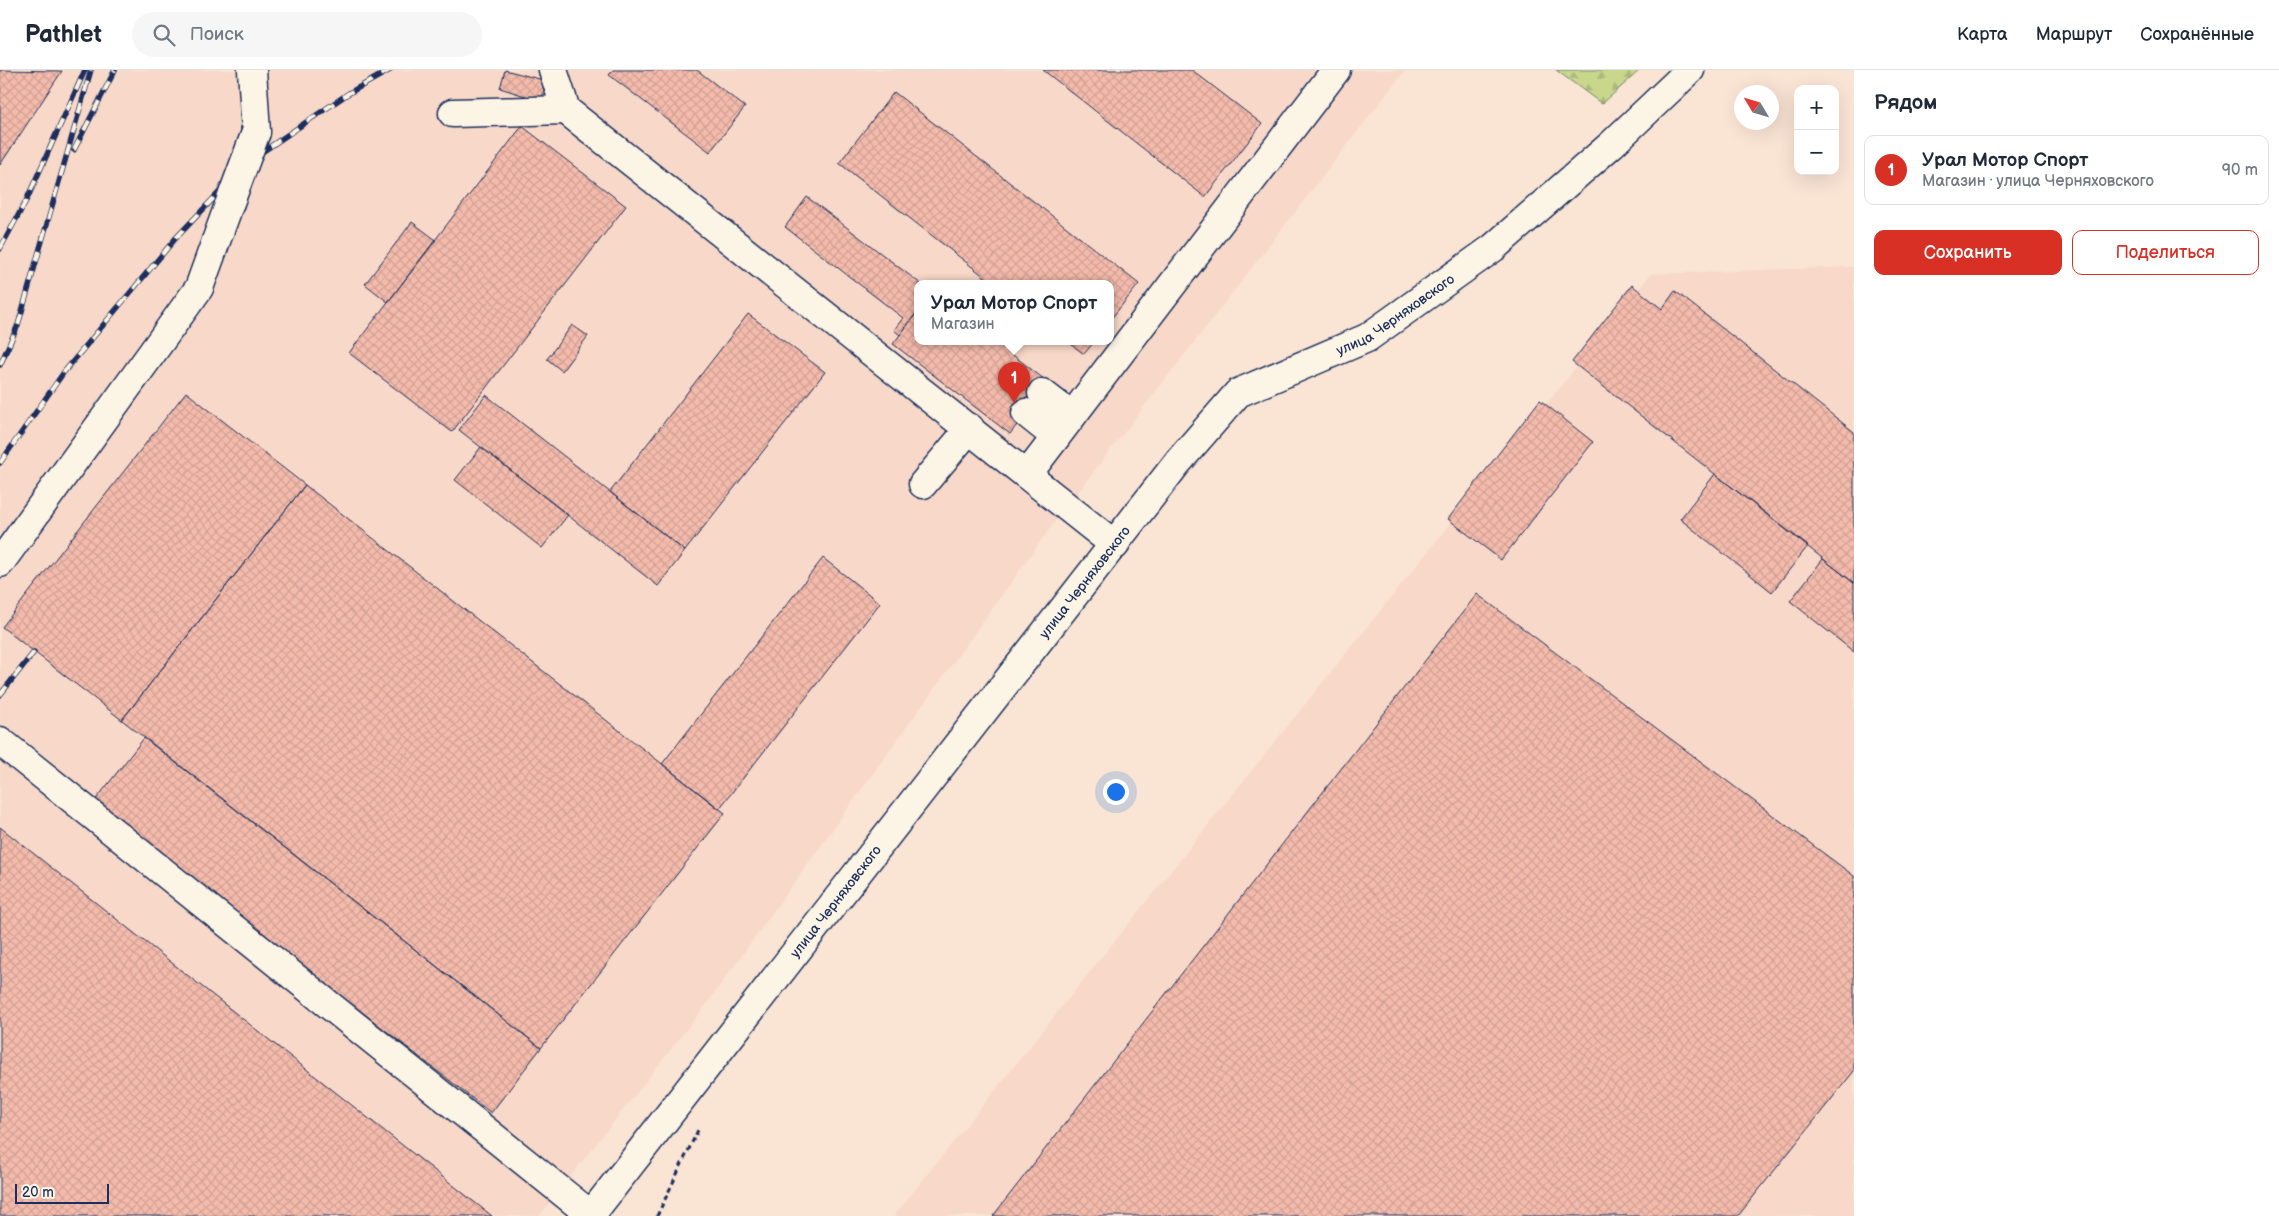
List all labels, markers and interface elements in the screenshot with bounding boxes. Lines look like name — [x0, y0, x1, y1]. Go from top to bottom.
search box — [132, 12, 482, 57]
text: Pathlet — [25, 20, 102, 49]
icon: search — [150, 21, 178, 49]
text: Поиск — [190, 23, 244, 46]
text: Карта — [1957, 24, 2008, 45]
text: Маршрут — [2036, 24, 2112, 45]
text: Сохранённые — [2140, 24, 2254, 45]
north arrow — [1734, 85, 1779, 130]
map controls — [1794, 85, 1839, 175]
button: + — [1794, 85, 1839, 130]
text: Рядом — [1874, 90, 1937, 115]
button: − — [1794, 130, 1839, 175]
text: Урал Мотор Спорт — [1922, 149, 2088, 172]
text: 1 — [1888, 161, 1894, 180]
text: 90 m — [2222, 161, 2258, 180]
text: Магазин · улица Черняховского — [1922, 172, 2154, 191]
button: Сохранить — [1874, 230, 2062, 275]
button: Поделиться — [2072, 230, 2259, 275]
street label: улица Черняховского — [1333, 270, 1458, 359]
popup — [914, 280, 1114, 345]
text: Урал Мотор Спорт — [931, 292, 1097, 315]
text: Магазин — [931, 315, 995, 334]
pin: 1 — [998, 362, 1030, 403]
street label: улица Черняховского — [1035, 522, 1134, 642]
your location — [1103, 779, 1129, 805]
street label: улица Черняховского — [786, 842, 884, 961]
scale bar — [15, 1181, 109, 1204]
text: 20 m — [22, 1184, 54, 1201]

